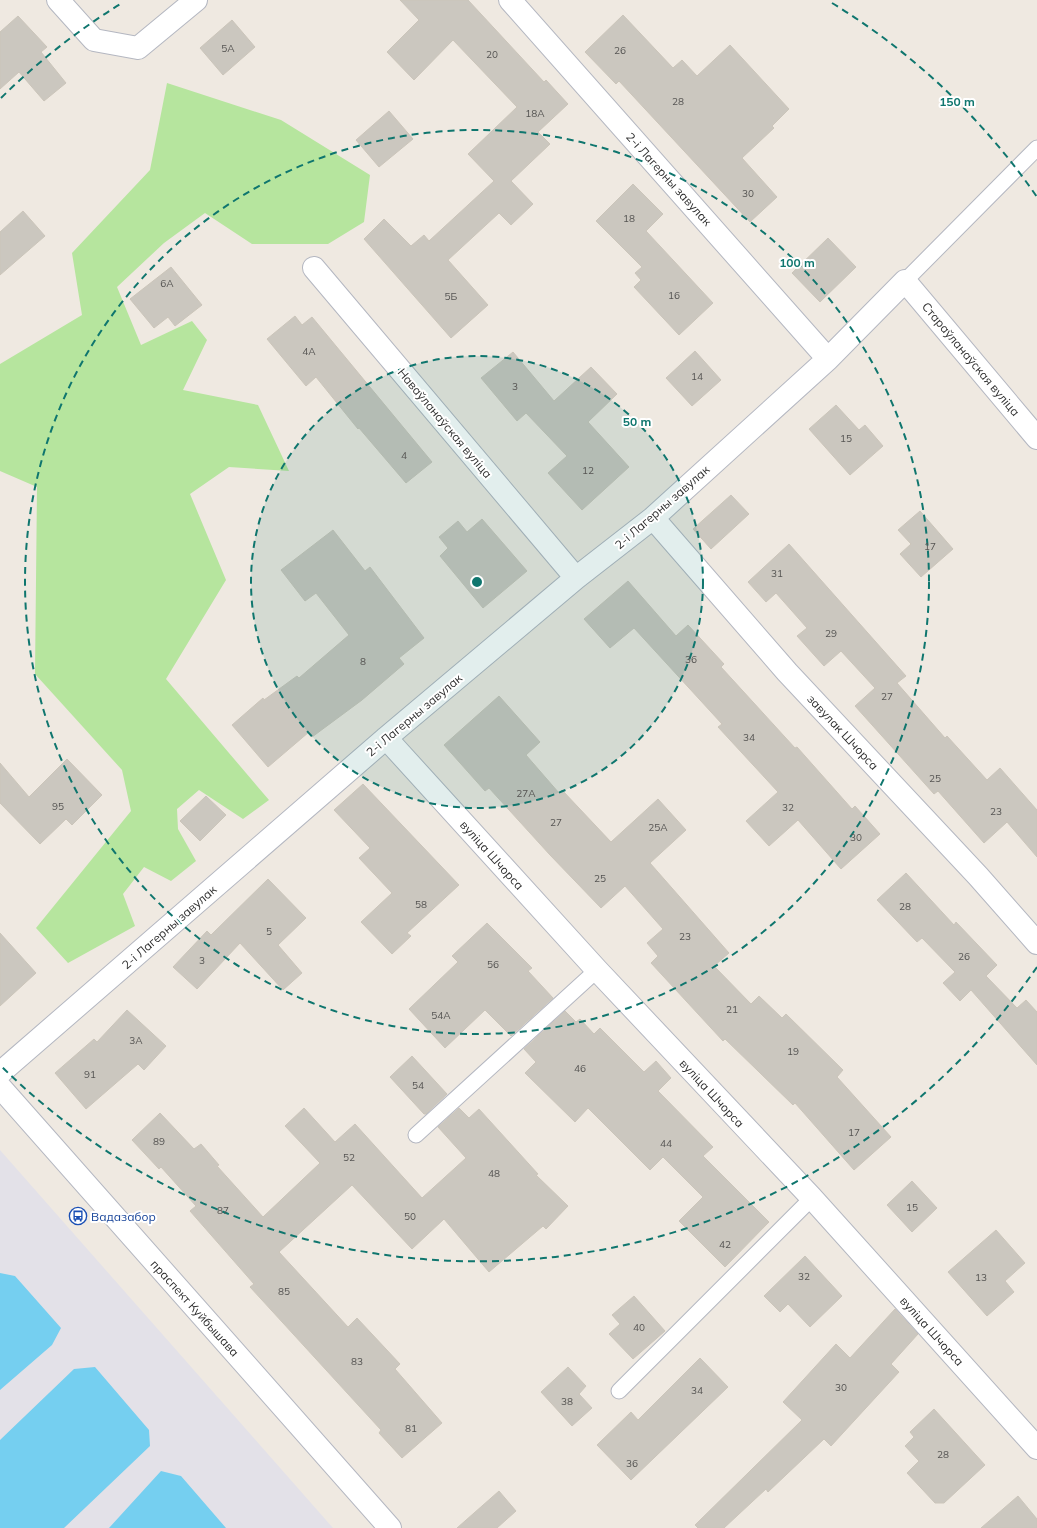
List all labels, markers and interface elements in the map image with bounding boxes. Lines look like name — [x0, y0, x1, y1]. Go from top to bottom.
house number: 5А — [221, 42, 235, 55]
house number: 26 — [614, 44, 626, 57]
house number: 20 — [486, 48, 498, 61]
text: 150 m — [939, 94, 975, 109]
house number: 28 — [672, 95, 684, 108]
house number: 18А — [525, 107, 545, 120]
street label: 2-і Лагерны завулак — [623, 129, 715, 229]
house number: 30 — [742, 187, 754, 200]
house number: 18 — [623, 212, 635, 225]
text: 100 m — [779, 255, 815, 270]
house number: 6А — [160, 277, 174, 290]
house number: 16 — [668, 289, 680, 302]
house number: 5Б — [445, 290, 458, 303]
street label: Стараўланаўская вуліца — [919, 299, 1023, 419]
house number: 4А — [302, 345, 316, 358]
street label: Наваўланаўская вуліца — [395, 365, 495, 481]
house number: 14 — [691, 370, 703, 383]
house number: 3 — [512, 380, 518, 393]
text: 50 m — [623, 414, 651, 429]
house number: 15 — [840, 432, 852, 445]
house number: 4 — [401, 449, 407, 462]
street label: 2-і Лагерны завулак — [612, 461, 713, 552]
house number: 12 — [582, 464, 594, 477]
house number: 17 — [924, 540, 936, 553]
house number: 31 — [771, 567, 783, 580]
centre of rings — [470, 575, 484, 589]
house number: 29 — [825, 627, 837, 640]
house number: 36 — [685, 653, 697, 666]
house number: 8 — [360, 655, 366, 668]
street label: 2-і Лагерны завулак — [363, 670, 465, 759]
house number: 27 — [881, 690, 893, 703]
street label: завулак Шчорса — [804, 691, 882, 773]
house number: 34 — [743, 731, 755, 744]
house number: 25 — [929, 772, 941, 785]
house number: 27А — [516, 787, 536, 800]
house number: 95 — [52, 800, 64, 813]
house number: 32 — [782, 801, 794, 814]
house number: 23 — [990, 805, 1002, 818]
house number: 27 — [550, 816, 562, 829]
street label: вуліца Шчорса — [457, 817, 527, 893]
house number: 25А — [648, 821, 668, 834]
house number: 30 — [850, 831, 862, 844]
house number: 25 — [594, 872, 606, 885]
street label: 2-і Лагерны завулак — [119, 881, 220, 972]
house number: 58 — [415, 898, 427, 911]
house number: 28 — [899, 900, 911, 913]
house number: 5 — [266, 925, 272, 938]
house number: 23 — [679, 930, 691, 943]
house number: 26 — [958, 950, 970, 963]
house number: 3 — [199, 954, 205, 967]
house number: 56 — [487, 958, 499, 971]
house number: 21 — [726, 1003, 738, 1016]
house number: 54А — [431, 1009, 451, 1022]
house number: 3А — [129, 1034, 143, 1047]
house number: 19 — [787, 1045, 799, 1058]
street label: вуліца Шчорса — [676, 1056, 748, 1130]
house number: 46 — [574, 1062, 586, 1075]
house number: 91 — [84, 1068, 96, 1081]
house number: 54 — [412, 1079, 424, 1092]
house number: 17 — [848, 1126, 860, 1139]
house number: 89 — [153, 1135, 165, 1148]
house number: 44 — [660, 1137, 672, 1150]
house number: 52 — [343, 1151, 355, 1164]
house number: 48 — [488, 1167, 500, 1180]
house number: 15 — [906, 1201, 918, 1214]
house number: 87 — [217, 1204, 229, 1217]
bus stop icon: Вадазабор — [68, 1206, 88, 1226]
place label: Вадазабор — [91, 1209, 156, 1224]
house number: 50 — [404, 1210, 416, 1223]
house number: 42 — [719, 1238, 731, 1251]
street label: праспект Куйбышава — [148, 1257, 242, 1359]
house number: 32 — [798, 1270, 810, 1283]
house number: 13 — [975, 1271, 987, 1284]
house number: 85 — [278, 1285, 290, 1298]
street label: вуліца Шчорса — [897, 1293, 967, 1369]
house number: 40 — [633, 1321, 645, 1334]
house number: 83 — [351, 1355, 363, 1368]
house number: 30 — [835, 1381, 847, 1394]
house number: 34 — [691, 1384, 703, 1397]
house number: 38 — [561, 1395, 573, 1408]
house number: 81 — [405, 1422, 417, 1435]
house number: 28 — [937, 1448, 949, 1461]
house number: 36 — [626, 1457, 638, 1470]

